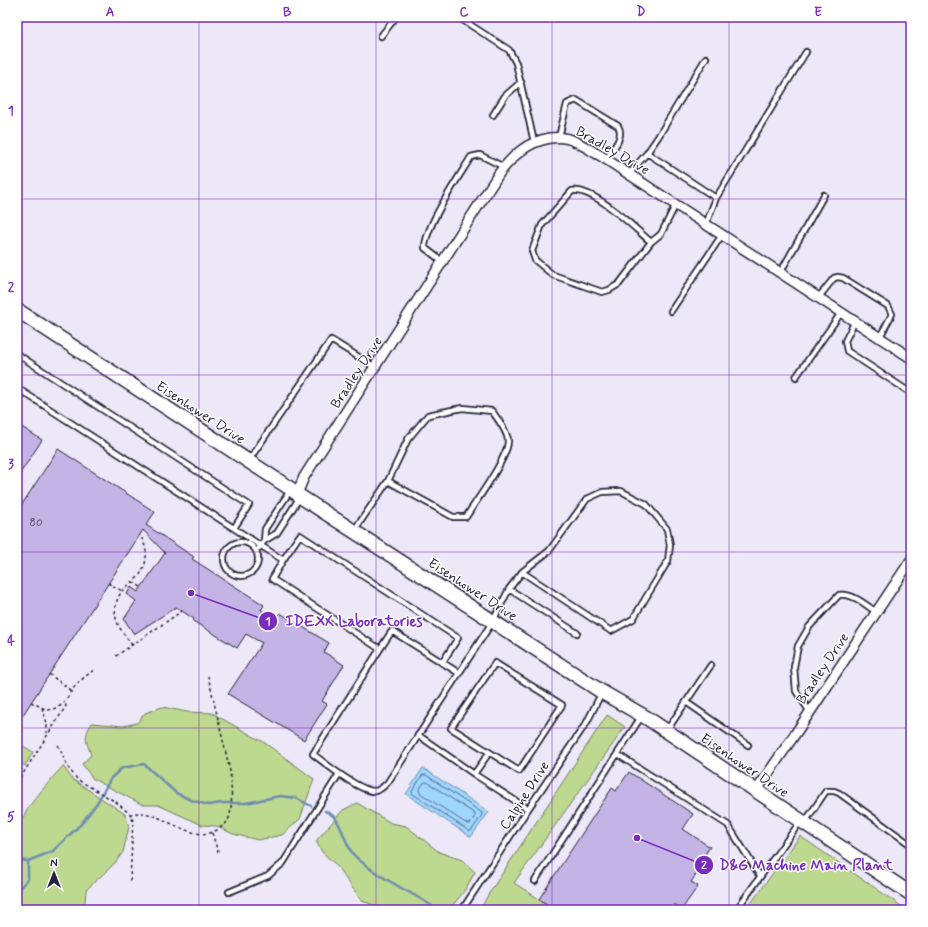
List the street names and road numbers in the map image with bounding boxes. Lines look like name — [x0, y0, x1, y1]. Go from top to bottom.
street label: Bradley Drive — [572, 123, 653, 179]
street label: Bradley Drive — [327, 333, 387, 412]
street label: Eisenhower Drive — [153, 377, 248, 448]
street label: Eisenhower Drive — [425, 554, 520, 625]
street label: Bradley Drive — [792, 629, 853, 708]
street label: Eisenhower Drive — [697, 730, 792, 802]
street label: Calpine Drive — [496, 758, 554, 833]

